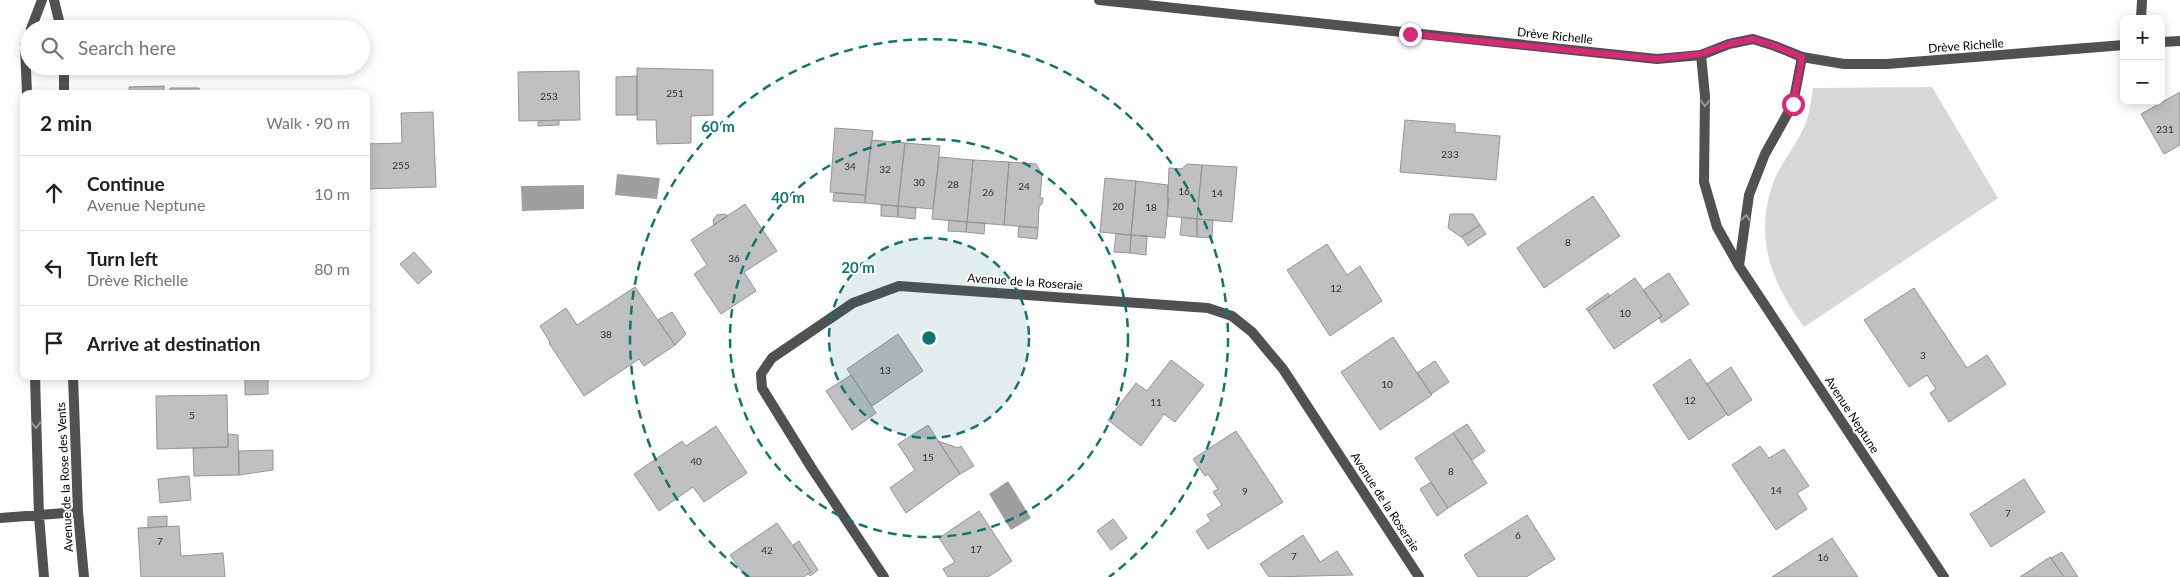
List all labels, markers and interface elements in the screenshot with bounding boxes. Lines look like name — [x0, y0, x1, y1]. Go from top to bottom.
map controls — [2120, 15, 2165, 105]
button: + — [2120, 15, 2165, 60]
search box — [20, 20, 370, 75]
route end — [1399, 23, 1422, 46]
street label: Drève Richelle — [1517, 24, 1594, 47]
icon: search — [38, 34, 66, 62]
street label: Drève Richelle — [1928, 35, 2004, 56]
text: Search here — [78, 36, 176, 59]
button: − — [2120, 60, 2165, 105]
house number: 251 — [666, 87, 684, 99]
house number: 253 — [540, 90, 558, 102]
route start — [1782, 93, 1805, 116]
one-way arrow — [1700, 100, 1710, 107]
text: 2 min — [40, 110, 92, 135]
text: Walk · 90 m — [266, 113, 350, 132]
text: 60 m — [701, 117, 735, 135]
house number: 231 — [2156, 123, 2174, 135]
house number: 233 — [1441, 148, 1459, 160]
house number: 255 — [392, 159, 410, 171]
house number: 34 — [844, 160, 856, 172]
house number: 32 — [879, 163, 891, 175]
text: Continue — [87, 172, 165, 195]
house number: 30 — [913, 176, 925, 188]
house number: 28 — [947, 178, 959, 190]
icon: ahead — [40, 179, 68, 207]
house number: 24 — [1018, 180, 1030, 192]
text: 10 m — [314, 184, 350, 203]
house number: 16 — [1178, 185, 1190, 197]
house number: 26 — [982, 186, 994, 198]
house number: 14 — [1211, 187, 1223, 199]
text: 40 m — [771, 188, 805, 206]
text: Avenue Neptune — [87, 195, 205, 214]
house number: 20 — [1112, 200, 1124, 212]
house number: 18 — [1145, 201, 1157, 213]
one-way arrow — [1740, 213, 1751, 221]
house number: 8 — [1565, 236, 1571, 248]
text: Turn left — [87, 247, 158, 270]
house number: 36 — [728, 252, 740, 264]
icon: left — [40, 254, 68, 282]
text: 20 m — [841, 258, 875, 276]
text: 80 m — [314, 259, 350, 278]
text: Drève Richelle — [87, 270, 188, 289]
street label: Avenue de la Roseraie — [967, 270, 1083, 293]
house number: 12 — [1330, 282, 1342, 294]
house number: 10 — [1619, 307, 1631, 319]
house number: 38 — [600, 328, 612, 340]
icon: arrive — [40, 329, 68, 357]
centre of rings — [920, 329, 938, 347]
text: Arrive at destination — [87, 332, 260, 355]
house number: 3 — [1920, 349, 1926, 361]
house number: 13 — [879, 364, 891, 376]
street label: Avenue Neptune — [1822, 373, 1883, 456]
house number: 10 — [1381, 378, 1393, 390]
house number: 12 — [1684, 394, 1696, 406]
house number: 11 — [1150, 396, 1162, 408]
street label: Avenue de la Rose des Vents — [53, 402, 76, 552]
house number: 5 — [189, 409, 195, 421]
one-way arrow — [31, 421, 42, 429]
street label: Avenue de la Roseraie — [1348, 449, 1423, 554]
house number: 15 — [922, 451, 934, 463]
house number: 40 — [690, 455, 702, 467]
house number: 8 — [1448, 465, 1454, 477]
house number: 14 — [1770, 484, 1782, 496]
house number: 9 — [1242, 485, 1248, 497]
house number: 7 — [2005, 507, 2011, 519]
house number: 6 — [1515, 529, 1521, 541]
house number: 7 — [157, 535, 163, 547]
house number: 17 — [970, 543, 982, 555]
house number: 42 — [761, 544, 773, 556]
house number: 7 — [1291, 550, 1297, 562]
house number: 16 — [1817, 551, 1829, 563]

